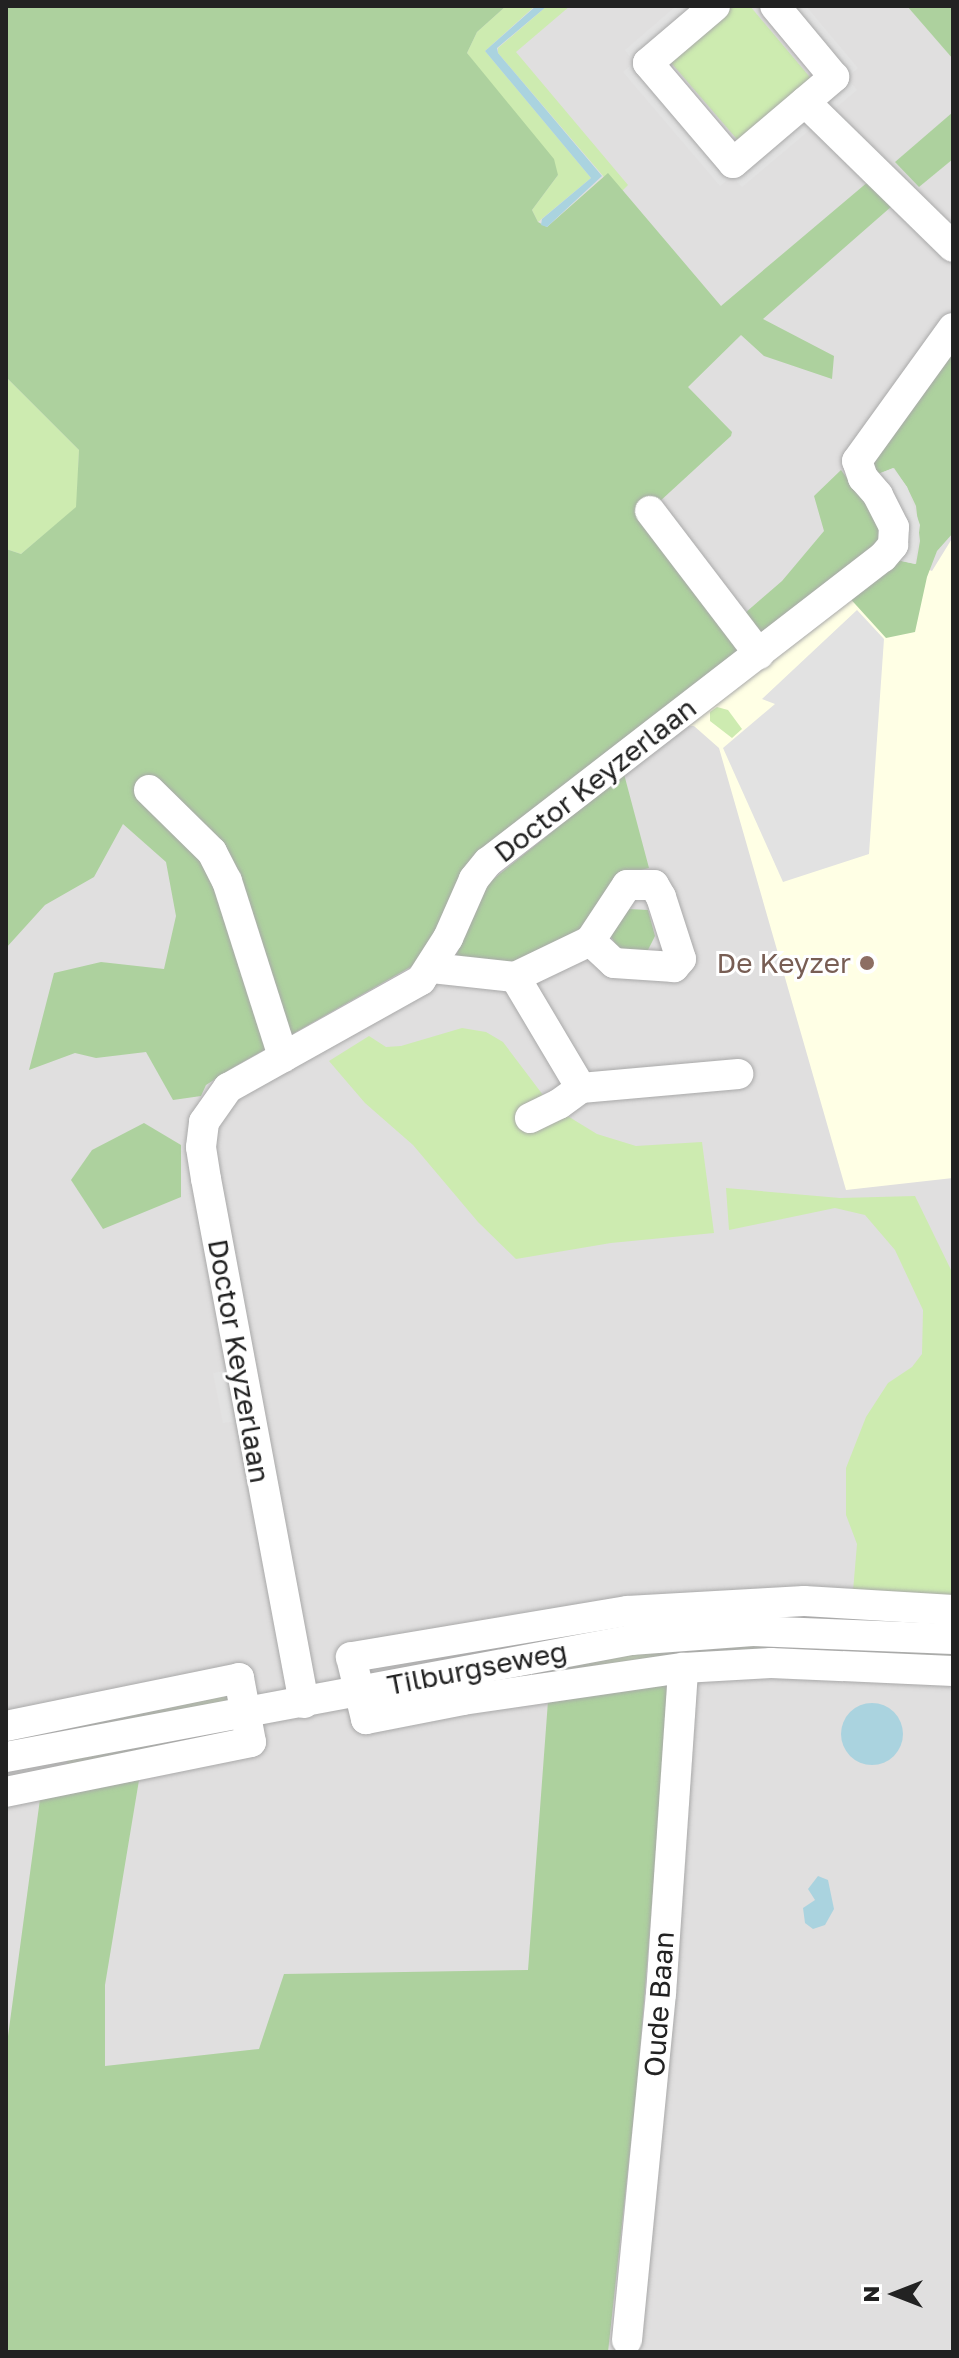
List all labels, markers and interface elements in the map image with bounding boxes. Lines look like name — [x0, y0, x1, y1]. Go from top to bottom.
street label: Doctor Keyzerlaan — [487, 691, 703, 869]
place label: De Keyzer — [717, 946, 851, 980]
marker: De Keyzer — [858, 954, 876, 972]
street label: Doctor Keyzerlaan — [201, 1236, 277, 1486]
street label: Tilburgseweg — [384, 1634, 570, 1702]
street label: Oude Baan — [637, 1930, 681, 2078]
north arrow — [855, 2254, 935, 2334]
text: N — [857, 2286, 884, 2302]

